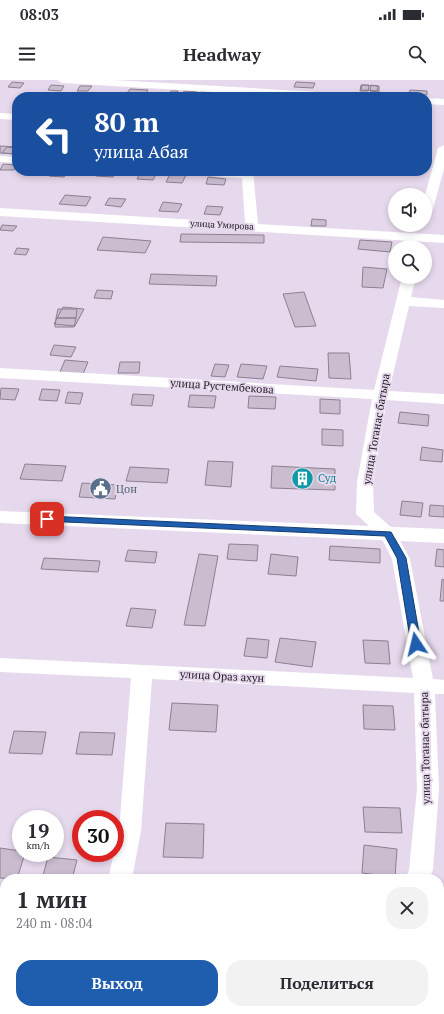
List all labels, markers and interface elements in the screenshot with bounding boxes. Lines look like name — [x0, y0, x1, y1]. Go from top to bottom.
text: 08:03 — [20, 4, 59, 24]
text: Headway — [183, 42, 261, 66]
icon: menu — [16, 43, 38, 65]
icon: search — [406, 43, 428, 65]
text: 80 m — [94, 103, 159, 140]
icon: left — [28, 108, 80, 160]
text: улица Абая — [94, 139, 188, 163]
map controls — [388, 188, 432, 284]
button: sound — [388, 188, 432, 232]
street label: улица Умирова — [189, 217, 255, 233]
button: search — [388, 240, 432, 284]
street label: улица Тоганас батыра — [359, 372, 393, 487]
street label: улица Рустембекова — [169, 375, 275, 397]
building icon: Суд — [290, 465, 316, 491]
place label: Суд — [318, 471, 336, 485]
public building icon: Цон — [87, 476, 113, 502]
place label: Цон — [116, 482, 137, 496]
pin — [30, 502, 64, 536]
icon: arrive — [36, 508, 58, 530]
position arrow — [395, 623, 437, 665]
street label: улица Ораз ахун — [179, 667, 265, 685]
street label: улица Тоганас батыра — [417, 691, 433, 805]
speed limit sign: 30 — [72, 810, 124, 862]
text: 19 — [27, 817, 49, 844]
text: km/h — [26, 839, 50, 852]
text: 1 мин — [16, 883, 87, 915]
button: close — [386, 887, 428, 929]
text: 240 m · 08:04 — [16, 914, 93, 932]
button: Выход — [16, 960, 218, 1006]
button: Поделиться — [226, 960, 428, 1006]

